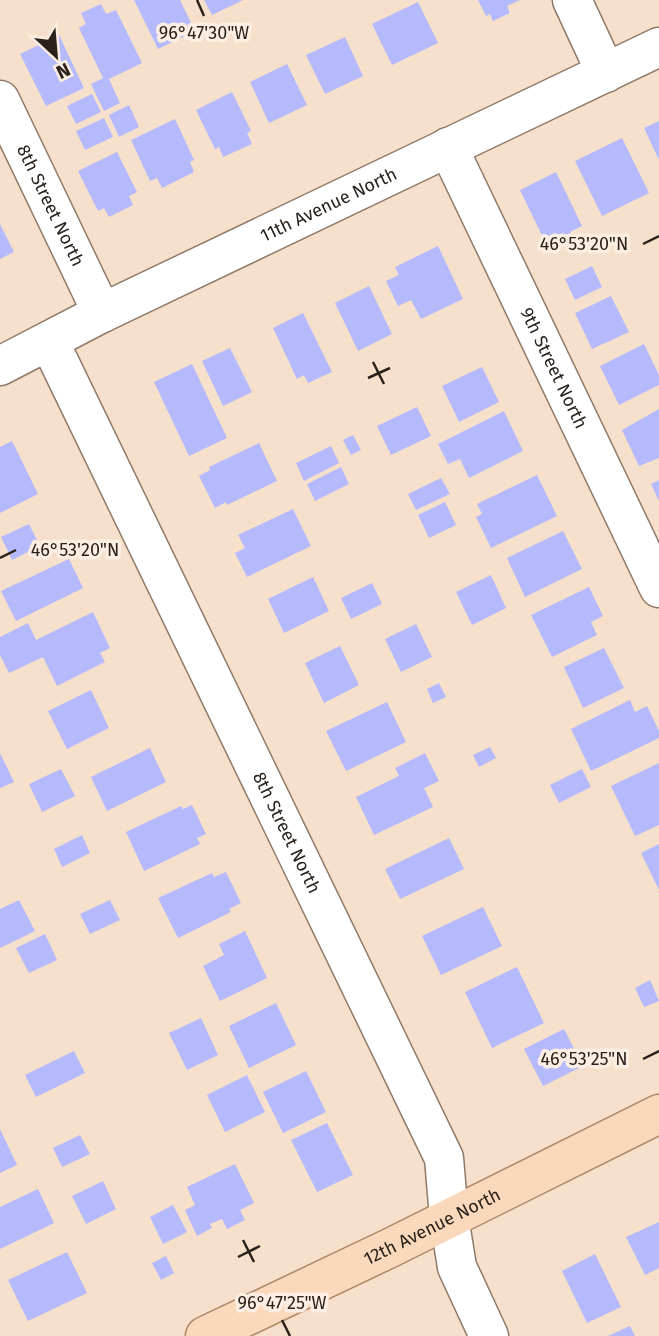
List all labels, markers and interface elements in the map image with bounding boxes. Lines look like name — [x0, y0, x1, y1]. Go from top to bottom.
north arrow — [21, 21, 91, 91]
text: 96°47'30"W — [159, 22, 249, 44]
text: N — [53, 58, 74, 84]
street label: 8th Street North — [12, 141, 89, 270]
street label: 11th Avenue North — [257, 163, 400, 247]
text: 46°53'20"N — [540, 233, 628, 255]
street label: 9th Street North — [515, 304, 592, 432]
text: 46°53'20"N — [31, 539, 119, 561]
street label: 8th Street North — [248, 768, 325, 897]
text: 46°53'25"N — [540, 1048, 628, 1070]
street label: 12th Avenue North — [360, 1184, 504, 1270]
text: 96°47'25"W — [238, 1292, 327, 1314]

